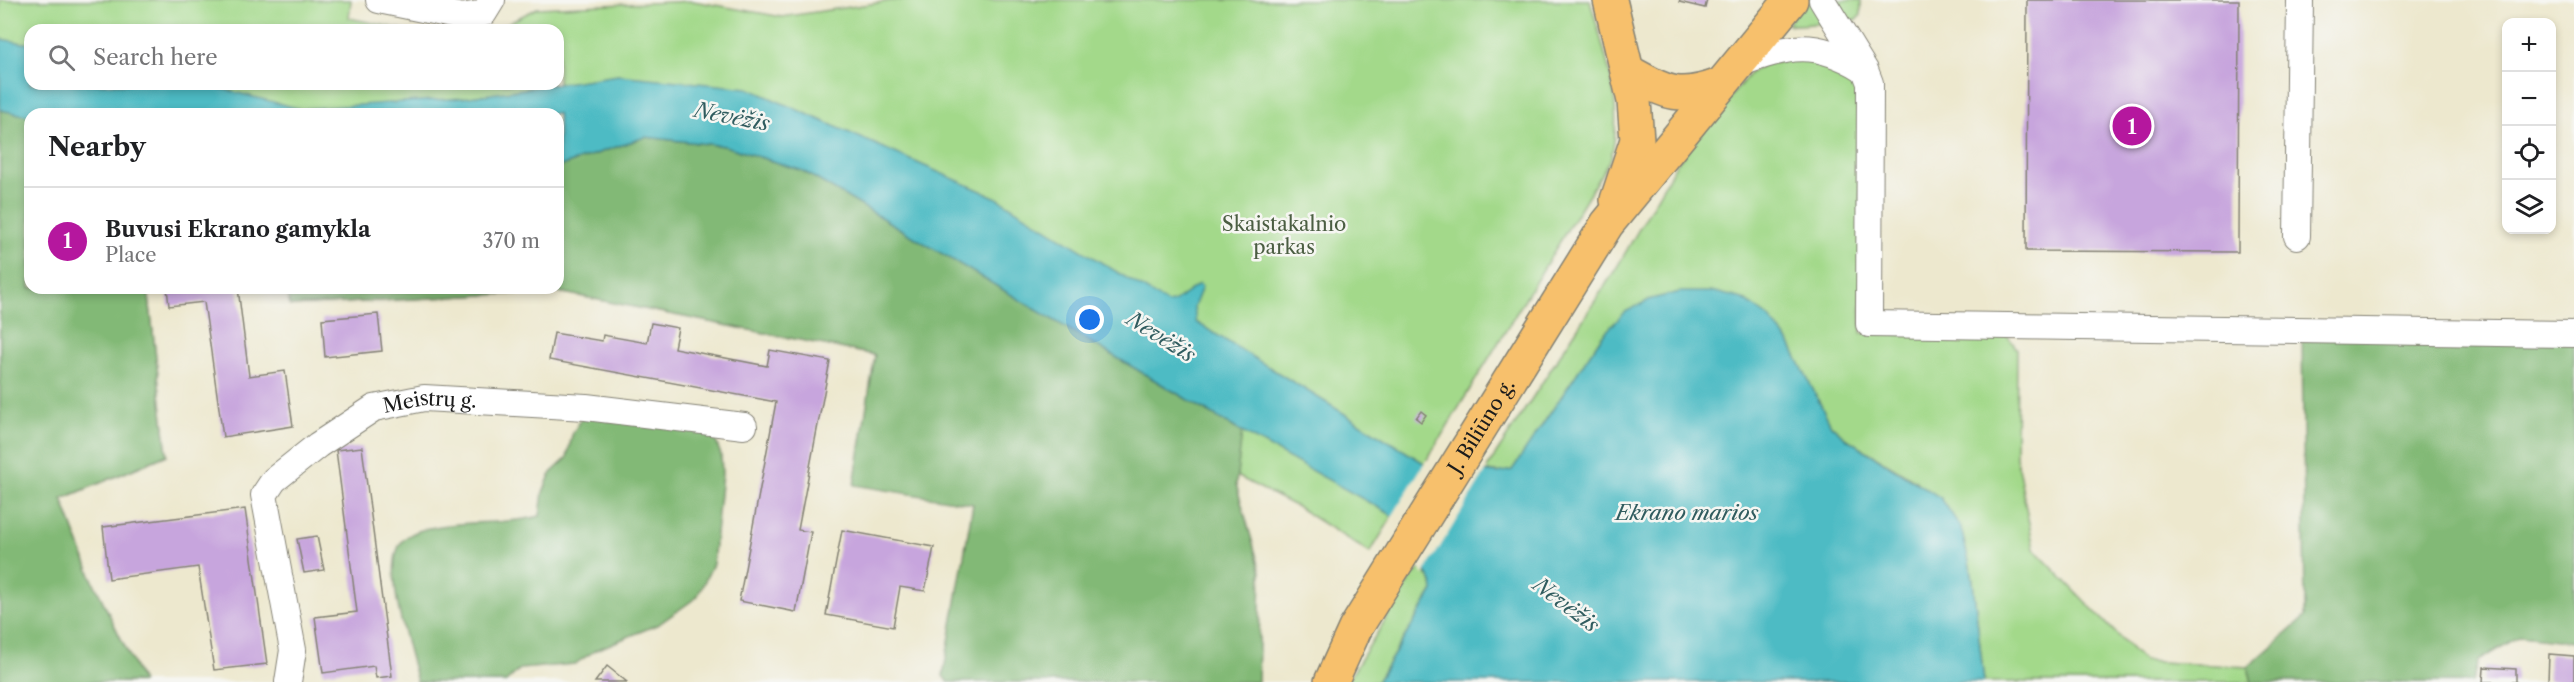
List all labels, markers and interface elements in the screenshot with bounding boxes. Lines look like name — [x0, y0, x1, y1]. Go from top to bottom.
map controls — [2502, 18, 2556, 234]
button: + — [2502, 18, 2556, 72]
search box — [24, 24, 564, 90]
icon: search — [45, 41, 78, 74]
text: Search here — [93, 44, 218, 71]
button: − — [2502, 72, 2556, 126]
water label: Nevėžis — [690, 97, 773, 136]
pin: 1 — [2112, 104, 2152, 148]
button: locate — [2502, 126, 2556, 180]
text: Nearby — [48, 131, 146, 163]
button: layers — [2502, 180, 2556, 234]
park label: Skaistakalnio parkas — [1222, 212, 1346, 259]
text: Buvusi Ekrano gamykla — [105, 216, 371, 243]
text: 1 — [63, 229, 72, 253]
text: 370 m — [483, 229, 540, 253]
text: Place — [105, 243, 156, 267]
your location — [1075, 305, 1104, 334]
water label: Nevėžis — [1121, 305, 1201, 368]
street label: J. Biliūno g. — [1441, 374, 1520, 481]
street label: Meistrų g. — [381, 385, 477, 418]
water label: Ekrano marios — [1613, 500, 1759, 525]
water label: Nevėžis — [1527, 571, 1605, 638]

